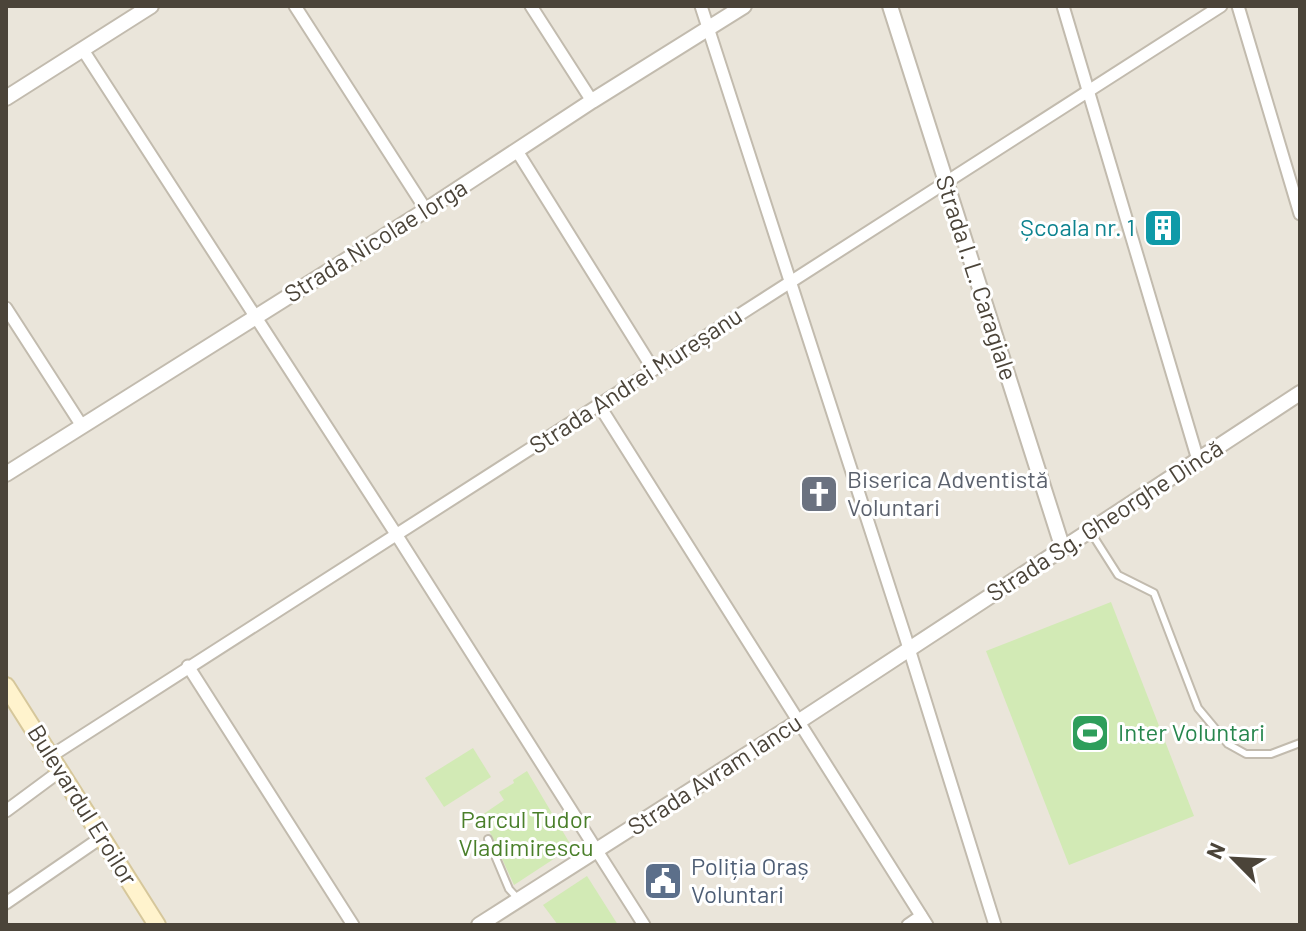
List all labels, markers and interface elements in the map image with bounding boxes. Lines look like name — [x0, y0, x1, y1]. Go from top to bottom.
street label: Strada I. L. Caragiale — [931, 171, 1024, 384]
street label: Strada Nicolae Iorga — [279, 172, 472, 308]
building icon: Școala nr. 1 — [1142, 207, 1184, 249]
place label: Școala nr. 1 — [1020, 212, 1135, 241]
street label: Strada Andrei Mureșanu — [523, 300, 747, 459]
street label: Strada Sg. Gheorghe Dincă — [981, 433, 1228, 607]
place label: Biserica Adventistă Voluntari — [847, 464, 1048, 521]
church icon: Biserica Adventistă Voluntari — [798, 473, 840, 515]
street label: Strada Avram Iancu — [622, 707, 807, 841]
sports icon: Inter Voluntari — [1069, 712, 1111, 754]
place label: Inter Voluntari — [1118, 717, 1265, 746]
street label: Bulevardul Eroilor — [22, 719, 144, 890]
park label: Parcul Tudor Vladimirescu — [458, 804, 594, 861]
north arrow — [1194, 819, 1274, 899]
text: N — [1200, 838, 1230, 862]
place label: Poliția Oraș Voluntari — [691, 851, 809, 908]
public building icon: Poliția Oraș Voluntari — [642, 860, 684, 902]

